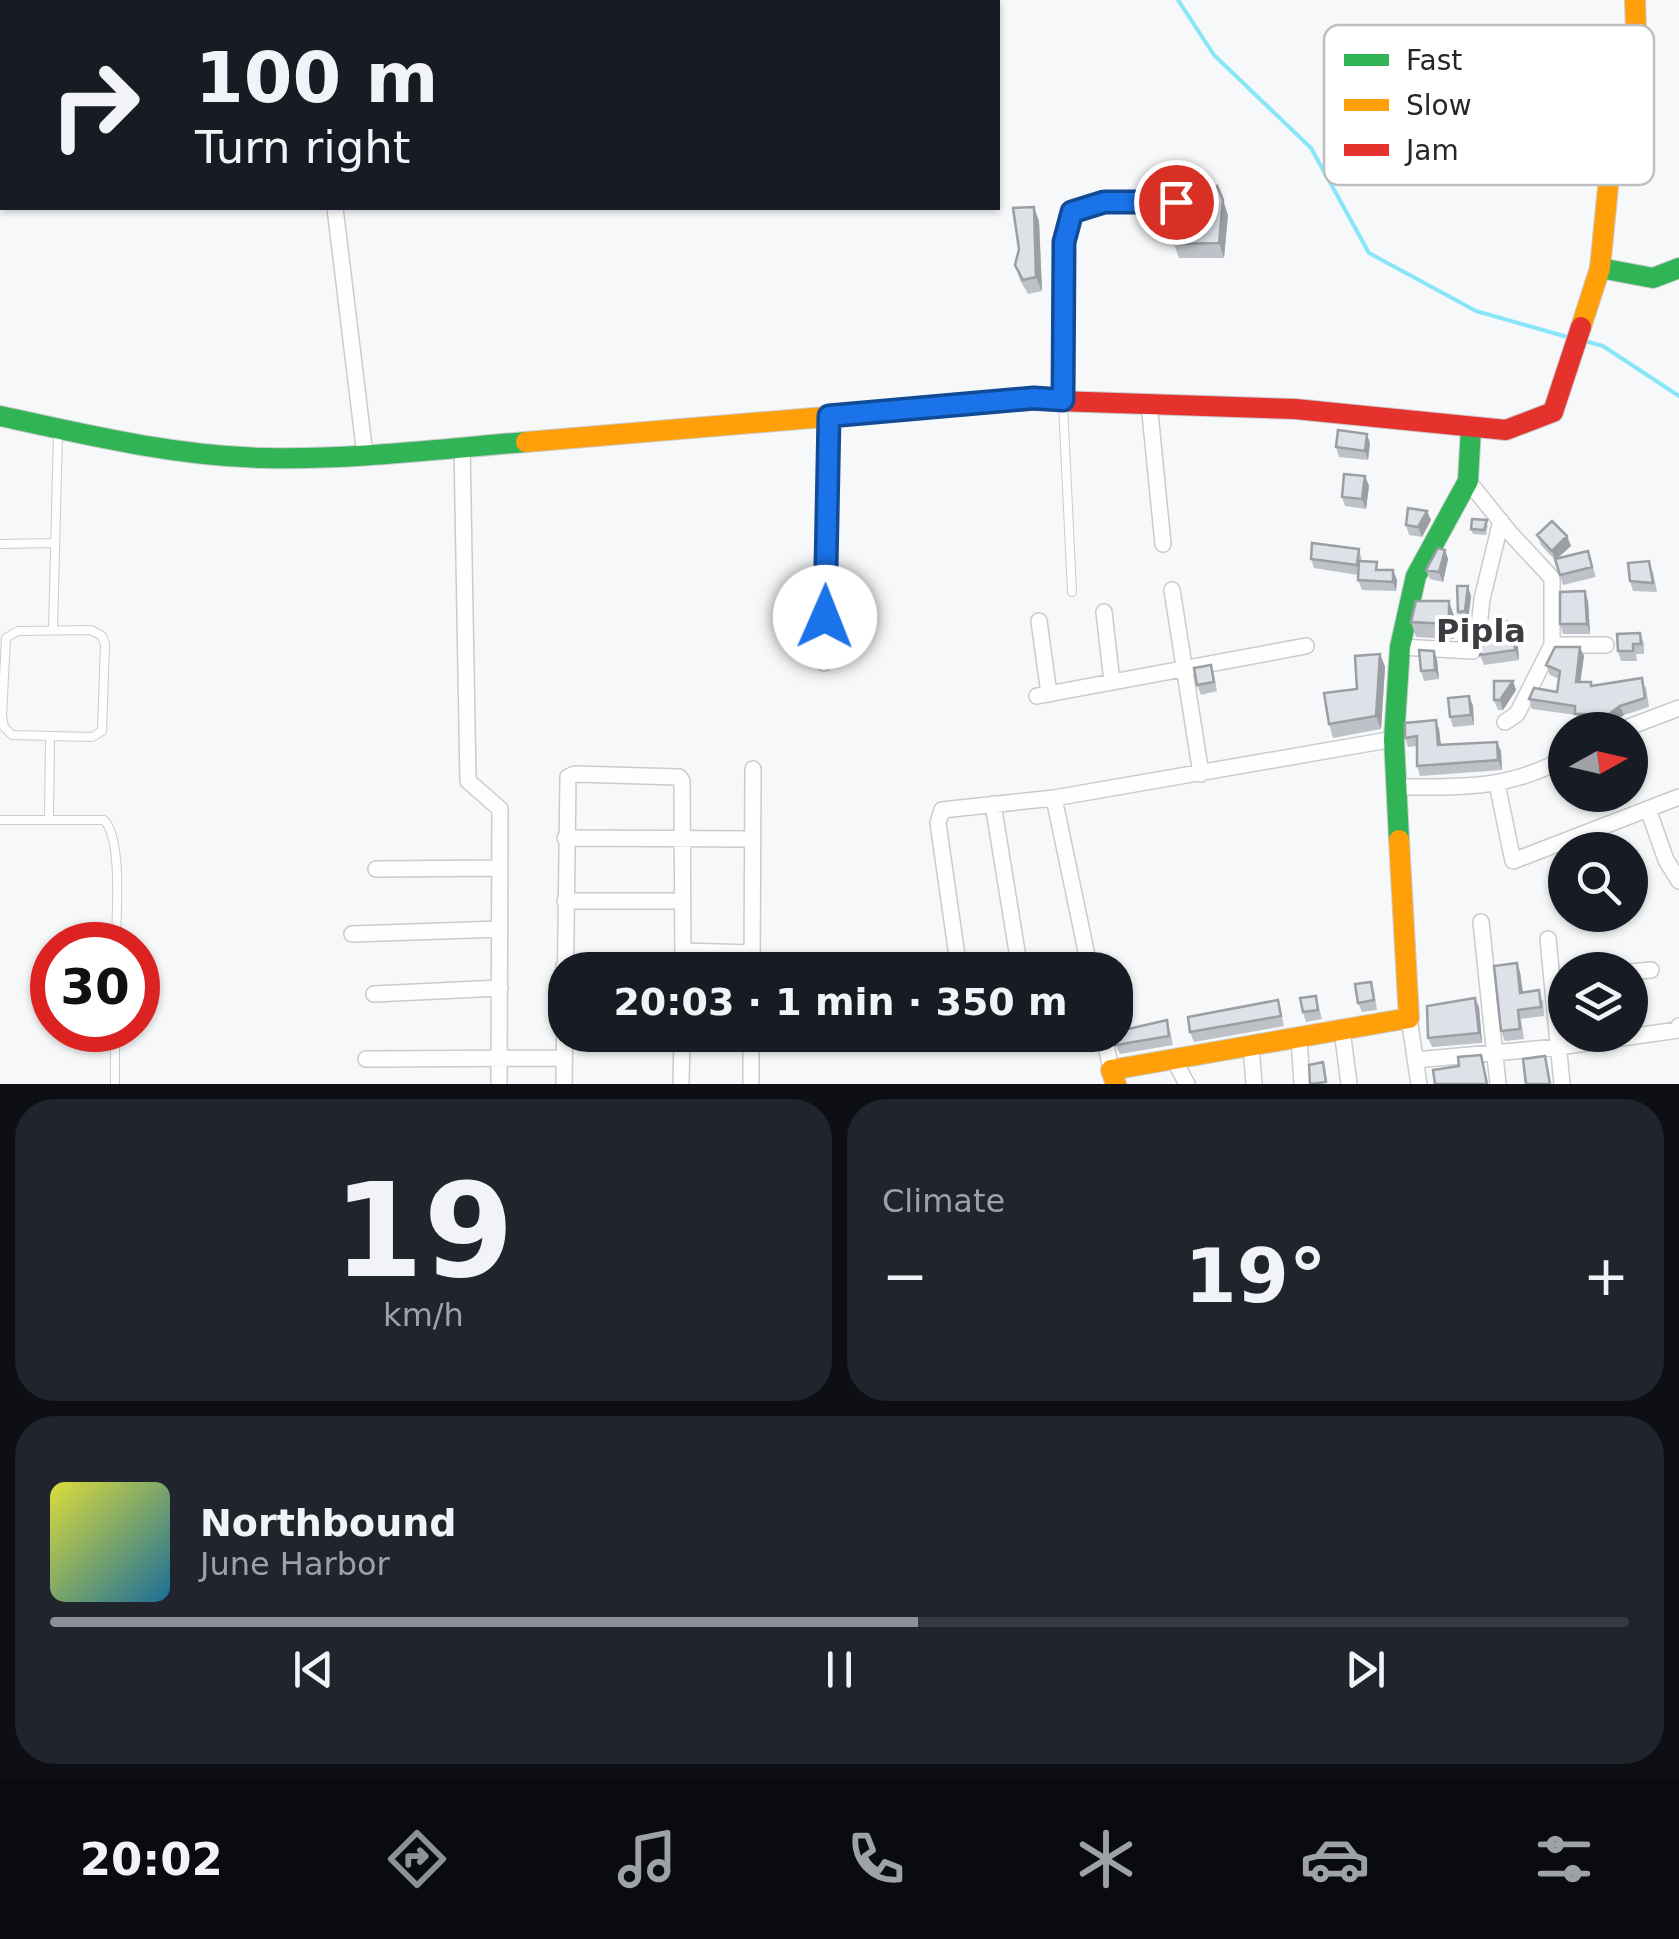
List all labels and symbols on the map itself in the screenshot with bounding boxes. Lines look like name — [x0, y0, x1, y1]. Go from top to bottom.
legend — [1324, 25, 1654, 185]
text: Fast — [1406, 44, 1462, 77]
text: Slow — [1406, 89, 1472, 122]
text: Jam — [1404, 134, 1459, 167]
pin — [1134, 160, 1219, 245]
position arrow — [773, 565, 877, 669]
district label: Pipla — [1436, 612, 1526, 650]
north arrow — [1548, 712, 1648, 812]
speed limit sign: 30 — [30, 922, 160, 1052]

